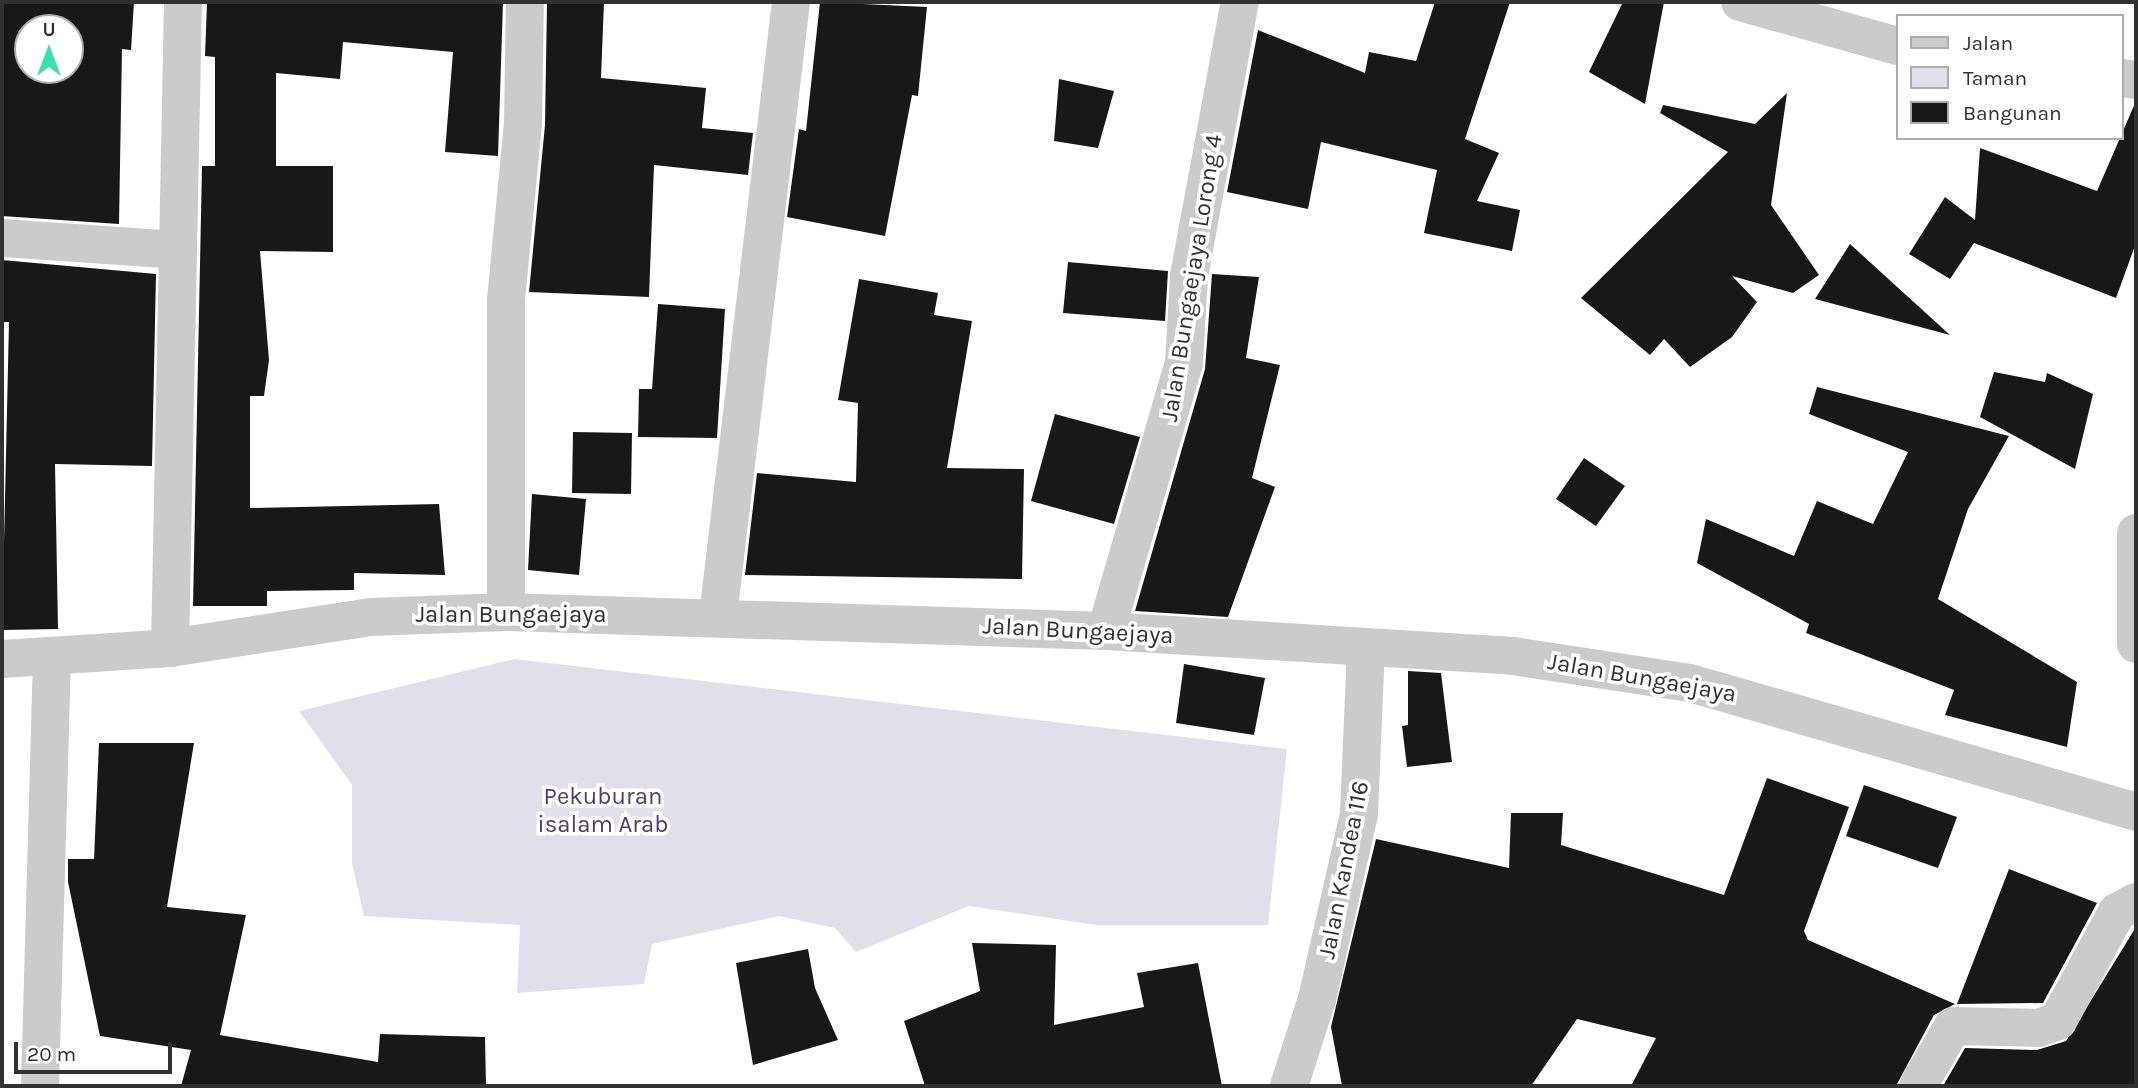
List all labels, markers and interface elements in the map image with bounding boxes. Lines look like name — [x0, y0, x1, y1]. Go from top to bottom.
north arrow — [14, 14, 84, 84]
legend — [1896, 14, 2124, 140]
text: U — [42, 19, 56, 41]
text: Jalan — [1963, 31, 2013, 55]
text: Taman — [1963, 66, 2027, 90]
text: Bangunan — [1963, 101, 2062, 125]
street label: Jalan Bungaejaya Lorong 4 — [1155, 132, 1229, 424]
street label: Jalan Bungaejaya — [415, 601, 607, 629]
street label: Jalan Bungaejaya — [982, 612, 1174, 650]
street label: Jalan Bungaejaya — [1545, 647, 1739, 709]
street label: Jalan Kandea 116 — [1313, 779, 1375, 961]
park label: Pekuburan isalam Arab — [538, 783, 668, 839]
scale bar — [18, 1028, 175, 1072]
text: 20 m — [27, 1042, 76, 1066]

